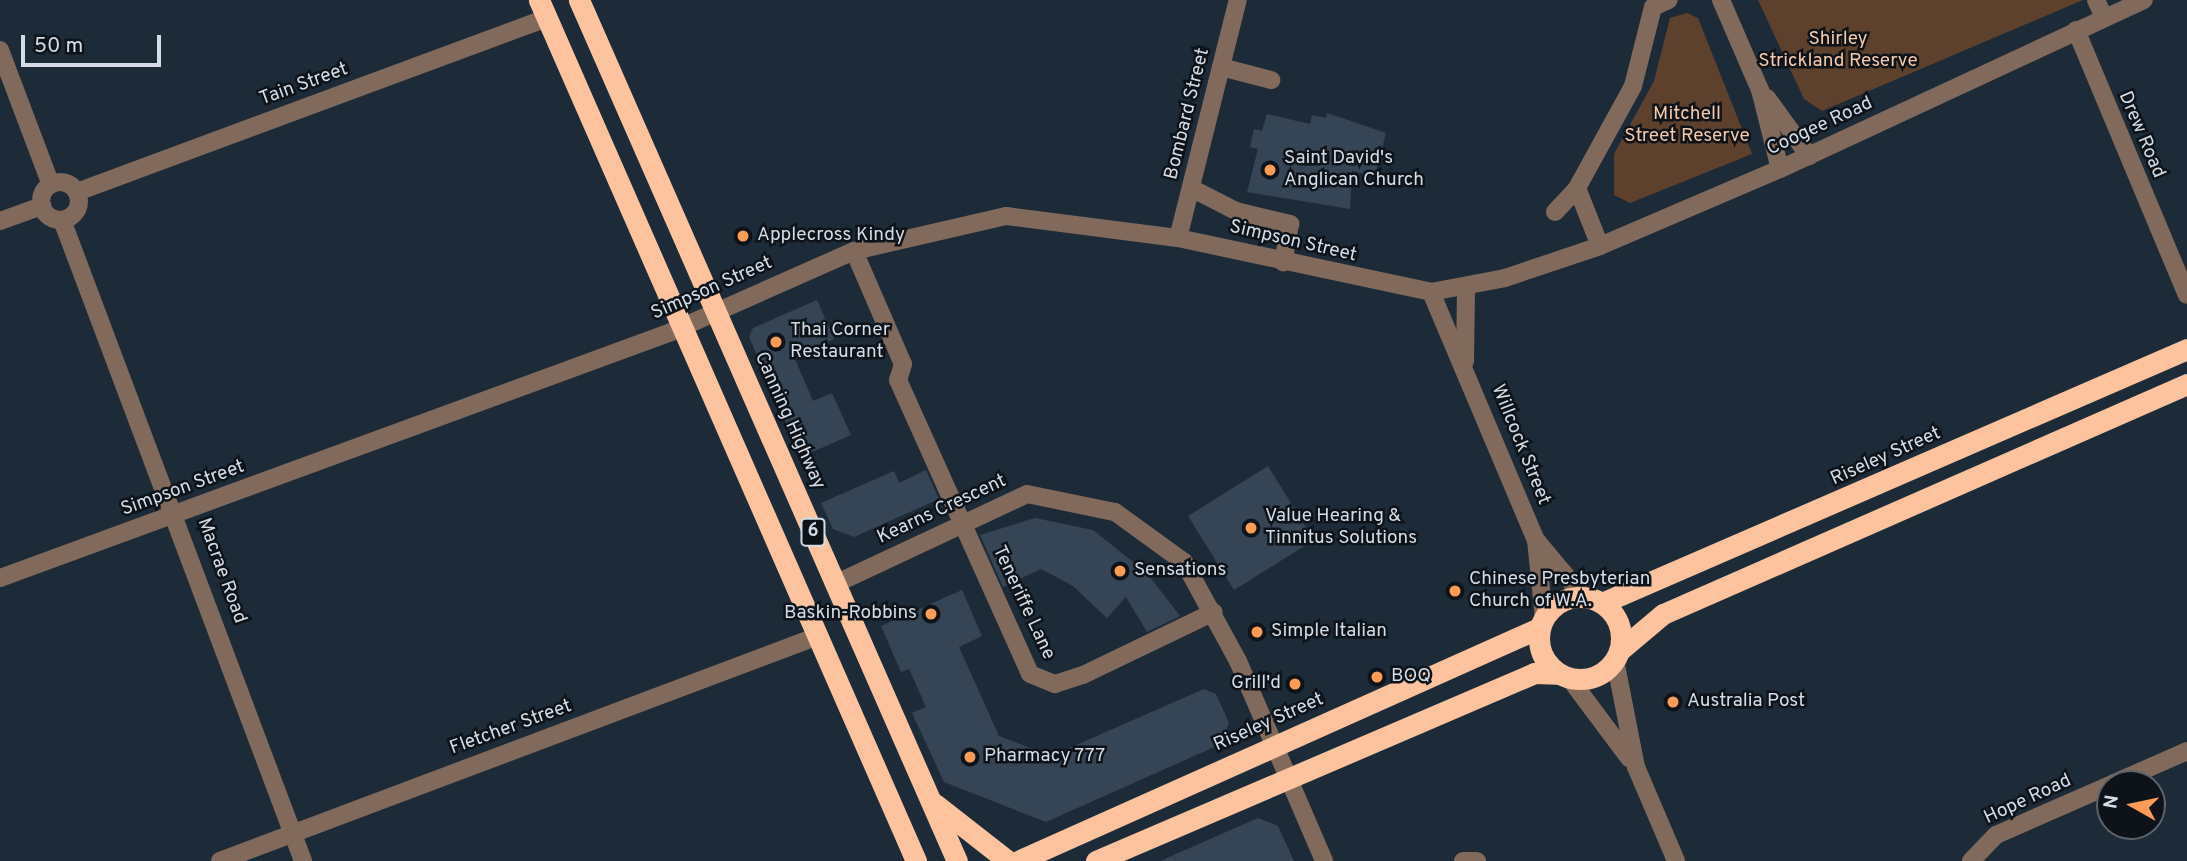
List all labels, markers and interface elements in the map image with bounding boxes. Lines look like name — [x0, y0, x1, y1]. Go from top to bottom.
scale bar — [24, 21, 164, 65]
park label: Shirley Strickland Reserve — [1758, 29, 1918, 73]
text: 50 m — [34, 33, 83, 60]
street label: Bombard Street — [1161, 46, 1215, 182]
street label: Tain Street — [257, 59, 351, 111]
street label: Drew Road — [2113, 88, 2169, 182]
street label: Coogee Road — [1764, 93, 1876, 161]
park label: Mitchell Street Reserve — [1624, 104, 1750, 148]
place label: Saint David's Anglican Church — [1284, 148, 1424, 192]
marker: Saint David's Anglican Church — [1262, 162, 1278, 178]
street label: Simpson Street — [1227, 216, 1359, 268]
place label: Applecross Kindy — [757, 225, 905, 247]
marker: Applecross Kindy — [735, 228, 751, 244]
street label: Simpson Street — [648, 252, 776, 326]
place label: Thai Corner Restaurant — [790, 320, 890, 364]
marker: Thai Corner Restaurant — [768, 334, 784, 350]
street label: Canning Highway — [749, 349, 829, 493]
street label: Willcock Street — [1486, 382, 1554, 508]
street label: Riseley Street — [1827, 423, 1945, 491]
street label: Simpson Street — [118, 456, 248, 522]
street label: Kearns Crescent — [874, 470, 1010, 550]
place label: Value Hearing & Tinnitus Solutions — [1265, 506, 1417, 550]
street label: Macrae Road — [191, 515, 251, 627]
road number: 6 — [799, 518, 827, 546]
marker: Value Hearing & Tinnitus Solutions — [1243, 520, 1259, 536]
street label: Teneriffe Lane — [987, 543, 1059, 663]
place label: Sensations — [1134, 560, 1226, 582]
marker: Sensations — [1112, 563, 1128, 579]
place label: Chinese Presbyterian Church of W.A. — [1469, 569, 1650, 613]
marker: Chinese Presbyterian Church of W.A. — [1447, 583, 1463, 599]
place label: Baskin-Robbins — [784, 603, 917, 625]
marker: Baskin-Robbins — [923, 606, 939, 622]
place label: Simple Italian — [1271, 621, 1387, 643]
marker: Simple Italian — [1249, 624, 1265, 640]
place label: BOQ — [1391, 666, 1431, 688]
marker: BOQ — [1369, 669, 1385, 685]
place label: Grill'd — [1231, 673, 1281, 695]
marker: Grill'd — [1287, 676, 1303, 692]
street label: Riseley Street — [1210, 689, 1328, 757]
place label: Australia Post — [1687, 691, 1805, 713]
marker: Australia Post — [1665, 694, 1681, 710]
street label: Fletcher Street — [447, 695, 575, 761]
place label: Pharmacy 777 — [984, 746, 1106, 768]
marker: Pharmacy 777 — [962, 749, 978, 765]
street label: Hope Road — [1981, 770, 2075, 830]
north arrow — [2096, 770, 2166, 840]
text: N — [2099, 793, 2125, 811]

